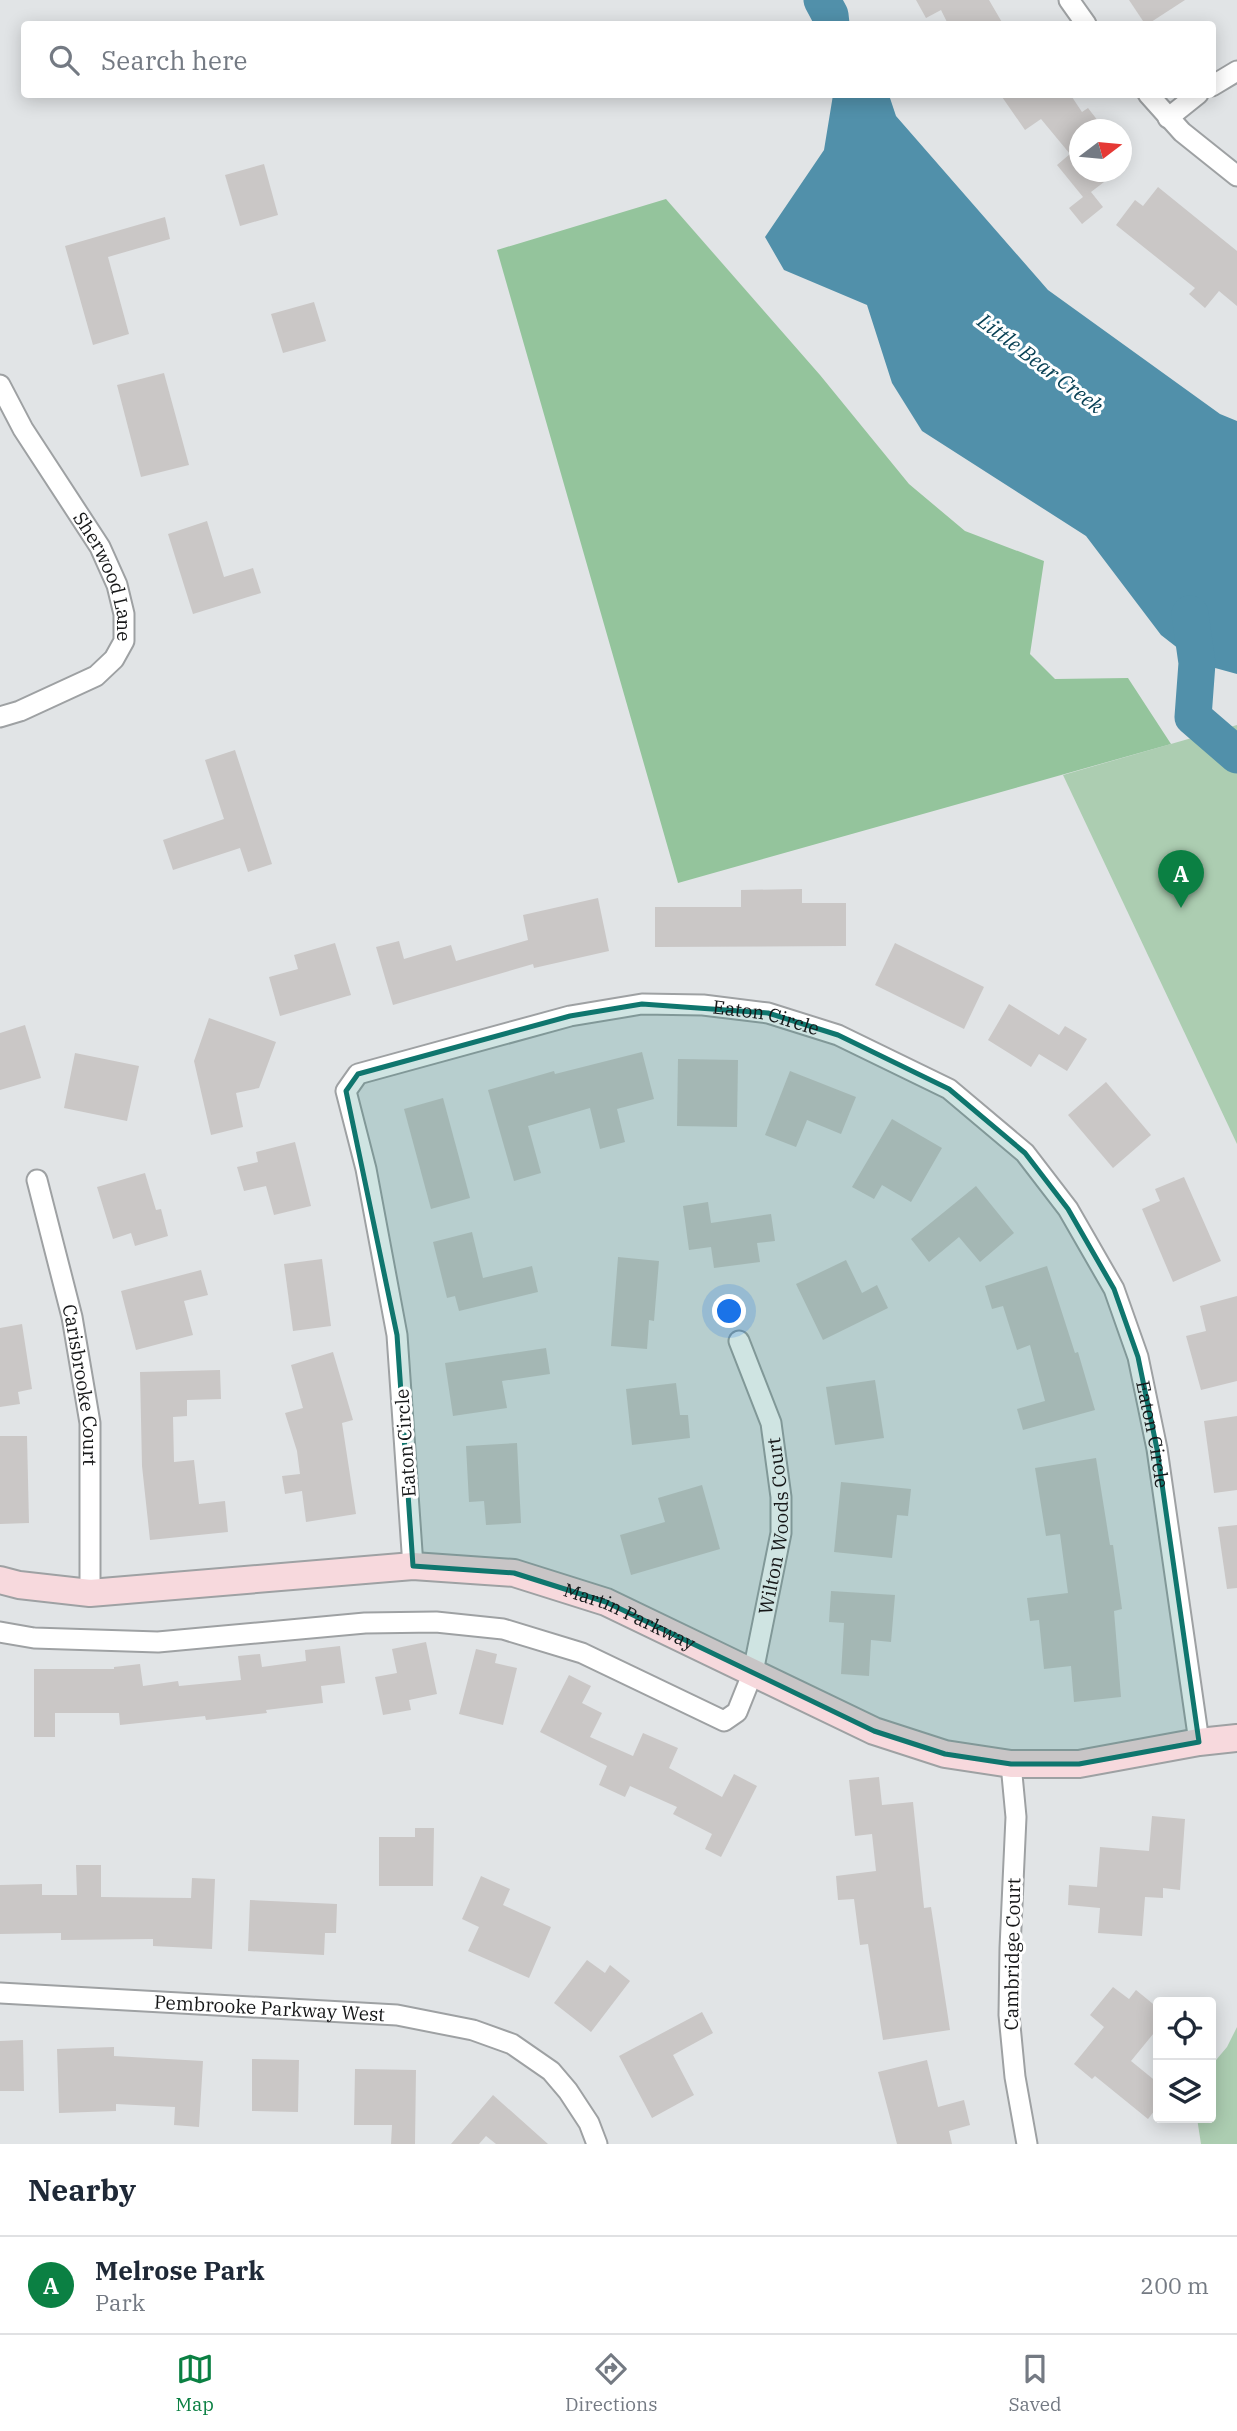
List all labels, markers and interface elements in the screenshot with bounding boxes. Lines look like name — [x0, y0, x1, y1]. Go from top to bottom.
search box — [21, 21, 1216, 98]
icon: search — [45, 41, 83, 79]
text: Search here — [101, 43, 247, 77]
north arrow — [1069, 119, 1132, 182]
water label: Little Bear Creek — [972, 306, 1110, 420]
street label: Sherwood Lane — [68, 507, 137, 641]
pin: A — [1158, 850, 1204, 908]
street label: Eaton Circle — [711, 994, 823, 1040]
your location — [712, 1294, 746, 1328]
street label: Carisbrooke Court — [57, 1302, 103, 1466]
street label: Eaton Circle — [1131, 1378, 1174, 1490]
street label: Eaton Circle — [389, 1388, 421, 1498]
street label: Wilton Woods Court — [753, 1436, 793, 1616]
street label: Martin Parkway — [561, 1577, 700, 1656]
street label: Cambridge Court — [999, 1877, 1025, 2031]
street label: Pembrooke Parkway West — [154, 1990, 386, 2026]
map controls — [1153, 1997, 1216, 2123]
button: locate — [1153, 1997, 1216, 2060]
button: layers — [1153, 2060, 1216, 2123]
text: Nearby — [28, 2170, 136, 2209]
text: Melrose Park — [95, 2253, 265, 2287]
text: A — [43, 2270, 59, 2300]
text: 200 m — [1140, 2270, 1209, 2300]
text: Park — [95, 2287, 145, 2317]
tab: Map — [175, 2350, 214, 2416]
tab: Directions — [565, 2350, 658, 2416]
tab: Saved — [1008, 2350, 1062, 2416]

